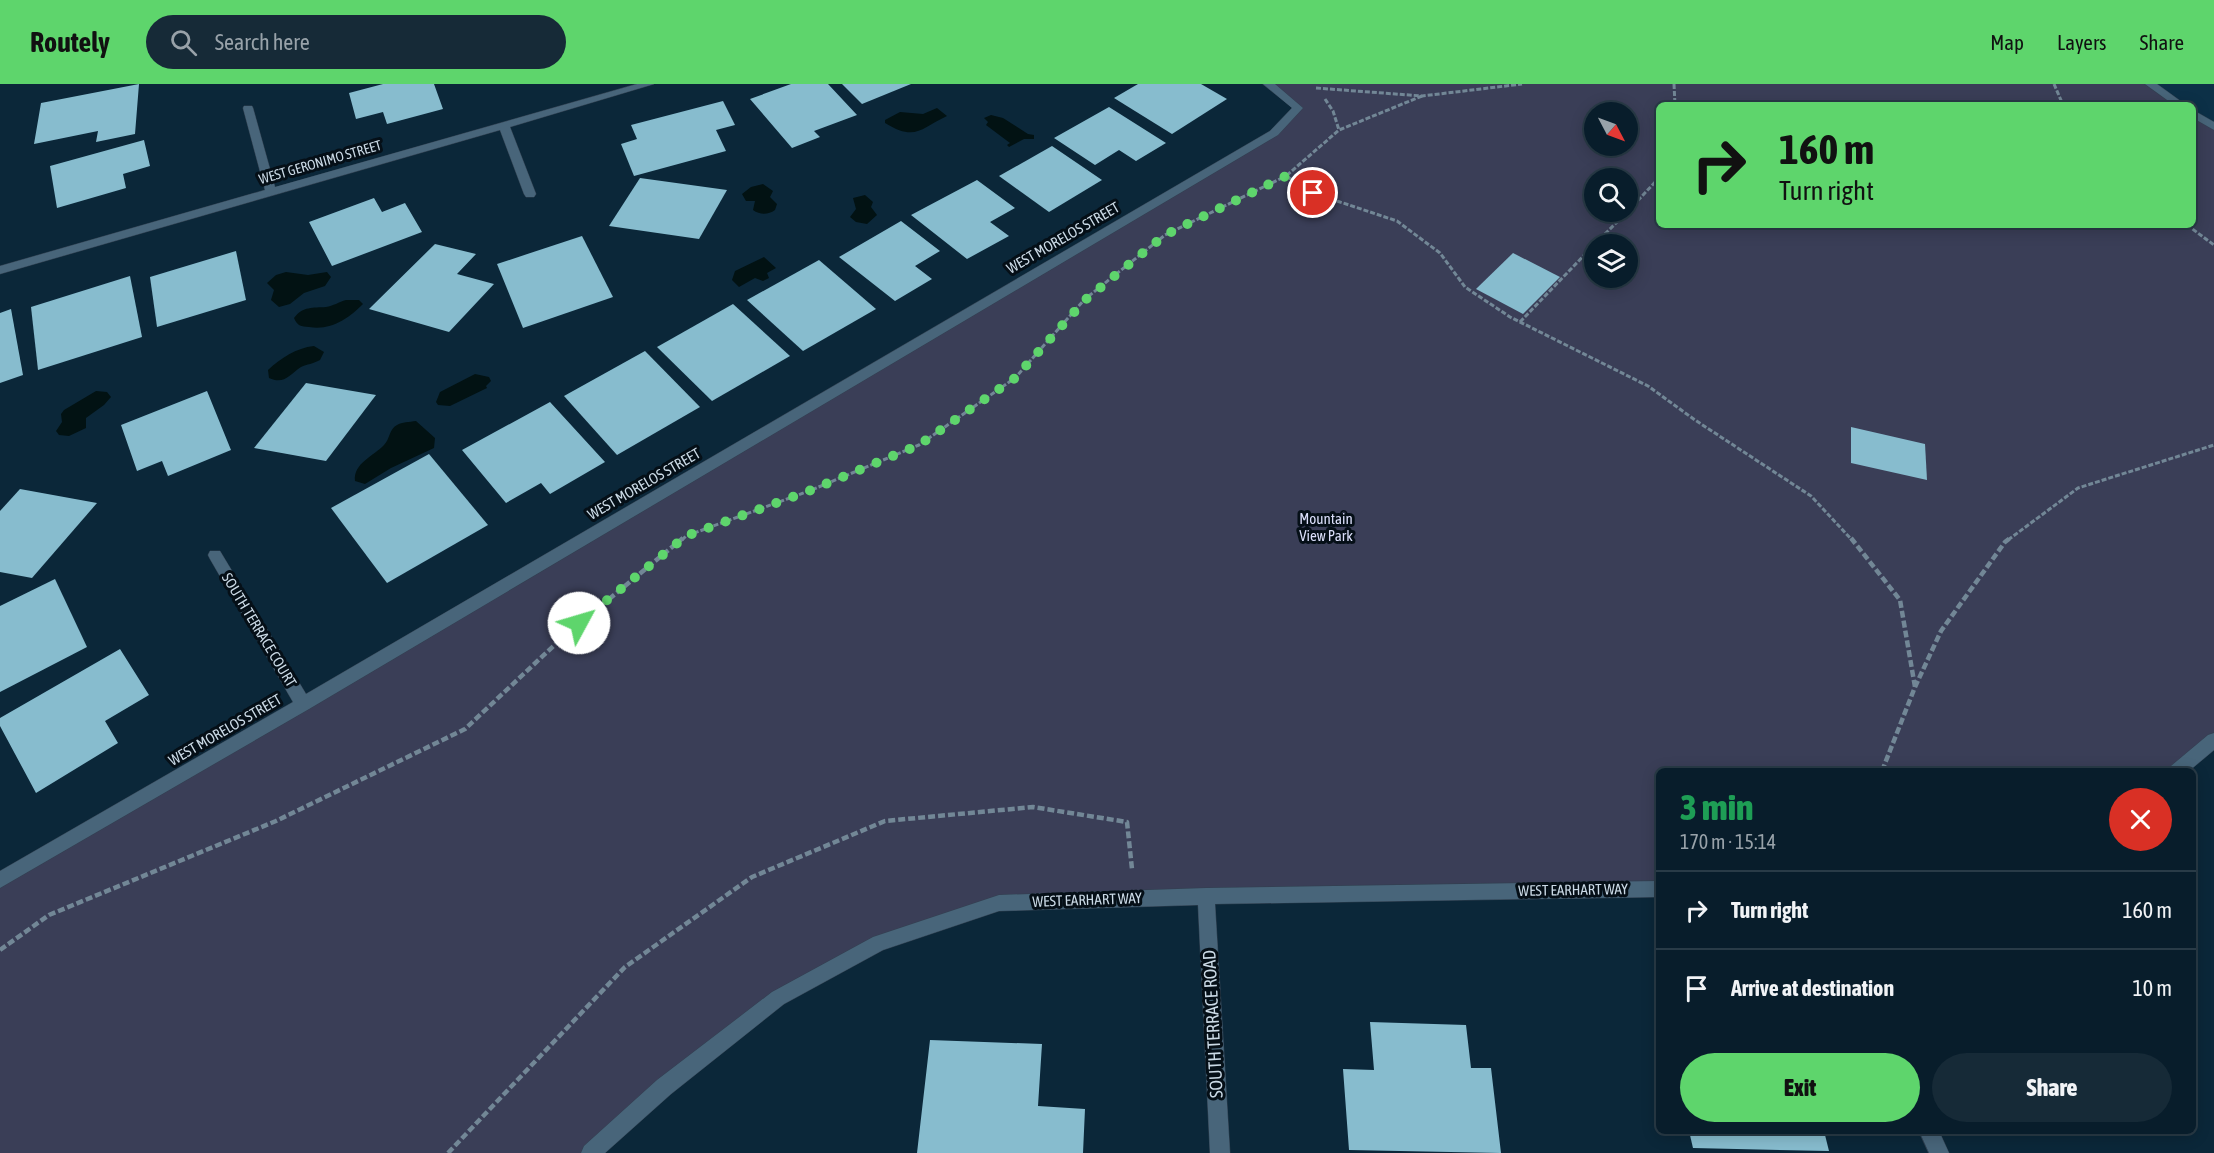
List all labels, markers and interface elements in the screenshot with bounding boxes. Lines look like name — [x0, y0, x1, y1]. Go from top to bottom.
search box — [146, 15, 566, 69]
text: Routely — [30, 26, 110, 58]
icon: search — [167, 26, 200, 59]
text: Search here — [215, 29, 310, 55]
text: Map — [1990, 30, 2024, 54]
text: Layers — [2057, 30, 2107, 54]
text: Share — [2140, 30, 2184, 54]
north arrow — [1584, 102, 1638, 156]
map controls — [1584, 102, 1638, 288]
text: 160 m — [1779, 125, 1874, 173]
icon: right — [1680, 126, 1758, 204]
street label: WEST GERONIMO STREET — [257, 137, 383, 187]
pin — [1287, 167, 1338, 218]
button: search — [1584, 168, 1638, 222]
text: Turn right — [1779, 175, 1874, 206]
icon: arrive — [1296, 176, 1329, 209]
street label: WEST MORELOS STREET — [1003, 198, 1122, 277]
button: layers — [1584, 234, 1638, 288]
street label: WEST MORELOS STREET — [584, 444, 703, 523]
park label: Mountain View Park — [1299, 510, 1353, 544]
street label: SOUTH TERRACE COURT — [219, 570, 300, 690]
position arrow — [547, 591, 611, 655]
street label: WEST MORELOS STREET — [165, 690, 284, 769]
text: 3 min — [1680, 786, 1754, 828]
button: close — [2109, 788, 2172, 851]
text: 170 m · 15:14 — [1680, 830, 1776, 853]
street label: WEST EARHART WAY — [1518, 880, 1628, 899]
street label: WEST EARHART WAY — [1032, 889, 1142, 910]
icon: right — [1680, 894, 1713, 927]
text: Turn right — [1731, 897, 1808, 923]
text: 160 m — [2122, 897, 2172, 923]
street label: SOUTH TERRACE ROAD — [1198, 949, 1227, 1099]
icon: arrive — [1680, 972, 1713, 1005]
text: Arrive at destination — [1731, 975, 1894, 1001]
text: 10 m — [2132, 975, 2172, 1001]
button: Exit — [1680, 1053, 1920, 1122]
button: Share — [1932, 1053, 2172, 1122]

